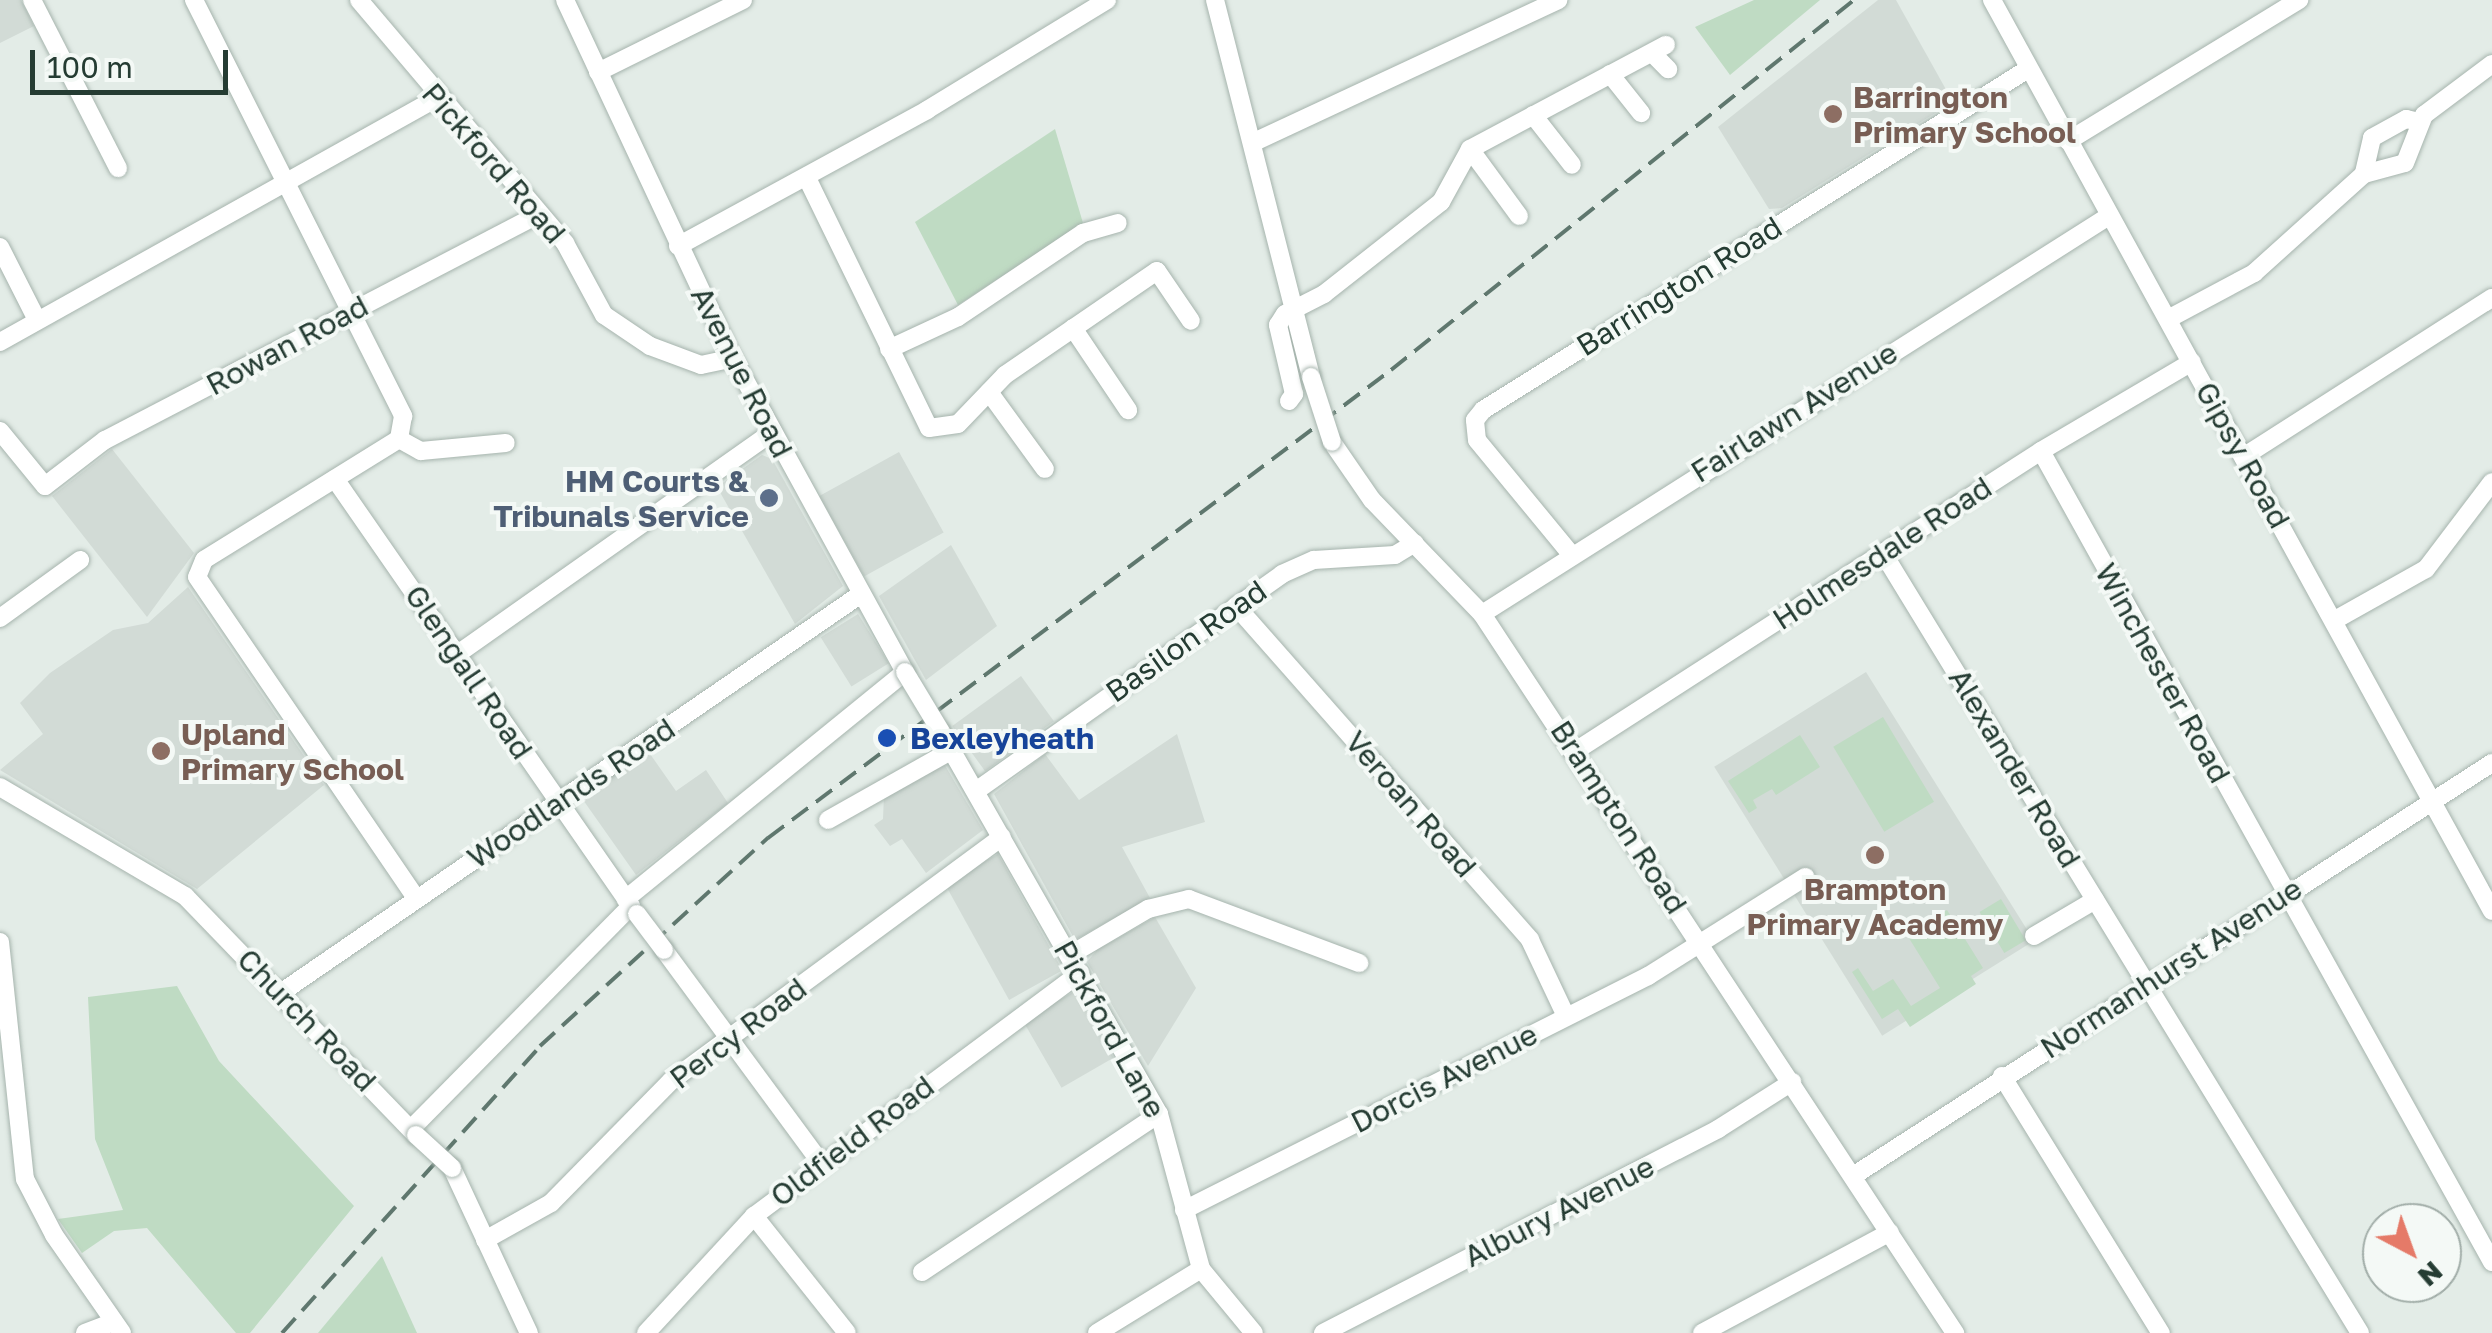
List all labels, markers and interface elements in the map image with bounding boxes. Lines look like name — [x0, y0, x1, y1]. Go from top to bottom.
scale bar — [35, 30, 232, 92]
text: 100 m — [47, 49, 133, 85]
street label: Pickford Road — [415, 76, 573, 250]
place label: Barrington Primary School — [1853, 79, 2076, 150]
marker: Barrington Primary School — [1822, 103, 1844, 125]
street label: Barrington Road — [1570, 209, 1788, 363]
street label: Avenue Road — [684, 281, 800, 463]
street label: Rowan Road — [200, 287, 374, 403]
street label: Fairlawn Avenue — [1684, 334, 1904, 490]
street label: Gipsy Road — [2188, 376, 2298, 534]
place label: HM Courts & Tribunals Service — [493, 463, 749, 534]
street label: Holmesdale Road — [1766, 469, 1998, 637]
marker: HM Courts & Tribunals Service — [758, 487, 780, 509]
street label: Winchester Road — [2088, 557, 2238, 789]
street label: Basilon Road — [1099, 572, 1273, 710]
street label: Glengall Road — [398, 578, 540, 766]
street label: Alexander Road — [1941, 662, 2089, 874]
street label: Woodlands Road — [460, 710, 682, 876]
street label: Brampton Road — [1543, 714, 1695, 920]
place label: Upland Primary School — [181, 716, 404, 786]
place label: Bexleyheath — [910, 720, 1094, 756]
street label: Veroan Road — [1338, 724, 1484, 884]
marker: Bexleyheath — [874, 725, 900, 751]
marker: Upland Primary School — [150, 740, 172, 762]
marker: Brampton Primary Academy — [1864, 844, 1886, 866]
street label: Normanhurst Avenue — [2034, 870, 2308, 1066]
place label: Brampton Primary Academy — [1746, 871, 2004, 942]
street label: Pickford Lane — [1046, 934, 1174, 1124]
street label: Church Road — [230, 941, 384, 1099]
street label: Percy Road — [663, 970, 813, 1096]
street label: Dorcis Avenue — [1345, 1016, 1543, 1140]
street label: Oldfield Road — [763, 1068, 941, 1214]
street label: Albury Avenue — [1458, 1148, 1660, 1274]
north arrow — [2362, 1203, 2462, 1303]
text: N — [2412, 1255, 2450, 1294]

